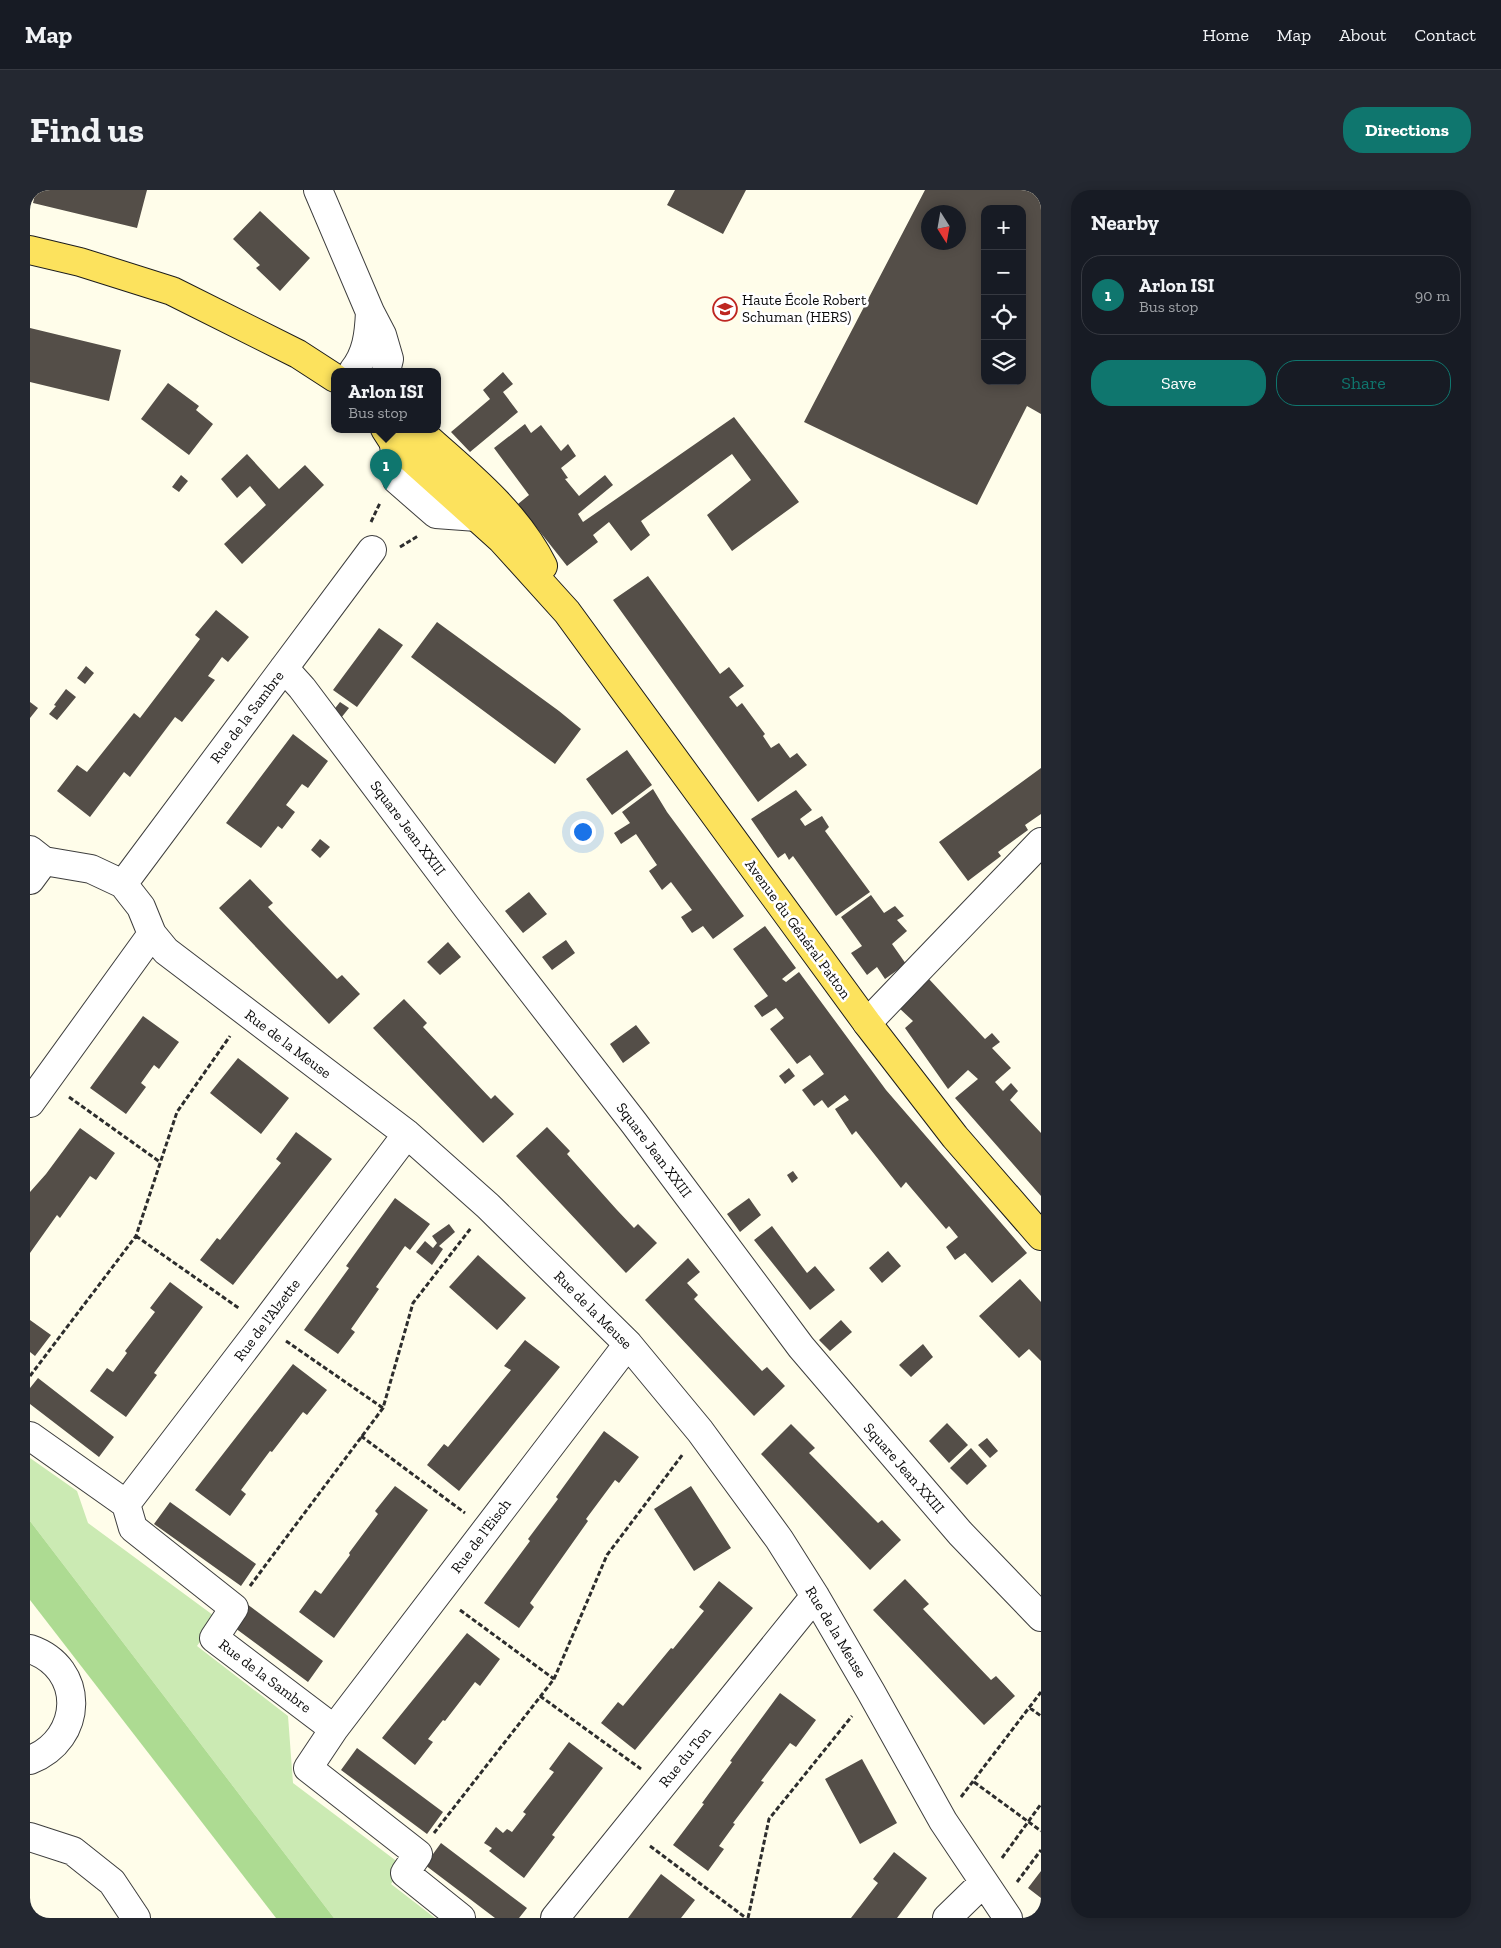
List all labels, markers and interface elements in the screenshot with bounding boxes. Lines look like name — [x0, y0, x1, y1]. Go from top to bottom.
text: Map — [25, 20, 72, 49]
text: Home — [1202, 24, 1249, 46]
text: Map — [1277, 24, 1311, 46]
text: About — [1339, 24, 1386, 46]
text: Contact — [1414, 24, 1476, 46]
button: Directions — [1343, 107, 1471, 153]
text: Find us — [30, 109, 144, 151]
north arrow — [921, 205, 966, 250]
map controls — [981, 205, 1026, 385]
button: + — [981, 205, 1026, 250]
text: Nearby — [1091, 210, 1159, 235]
button: − — [981, 250, 1026, 295]
text: Arlon ISI — [1139, 274, 1214, 297]
text: 1 — [1105, 286, 1111, 305]
text: 90 m — [1415, 286, 1450, 305]
place label: Haute École Robert Schuman (HERS) — [742, 291, 867, 326]
button: locate — [981, 295, 1026, 340]
school or university icon: Haute École Robert Schuman (HERS) — [712, 296, 738, 322]
text: Bus stop — [1139, 297, 1198, 316]
button: layers — [981, 340, 1026, 385]
button: Save — [1091, 360, 1266, 406]
button: Share — [1276, 360, 1451, 406]
popup — [331, 368, 441, 433]
text: Arlon ISI — [348, 380, 424, 403]
text: Bus stop — [348, 403, 408, 422]
pin: 1 — [370, 449, 402, 490]
street label: Rue de la Sambre — [206, 667, 288, 767]
street label: Square Jean XXIII — [366, 777, 450, 879]
your location — [570, 819, 596, 845]
street label: Avenue du Général Patton — [741, 856, 855, 1003]
street label: Rue de la Meuse — [241, 1006, 335, 1082]
street label: Square Jean XXIII — [612, 1099, 696, 1201]
street label: Rue de la Meuse — [550, 1267, 636, 1353]
street label: Rue de l'Alzette — [230, 1275, 304, 1365]
street label: Square Jean XXIII — [860, 1419, 948, 1517]
street label: Rue de l'Eisch — [447, 1495, 515, 1577]
street label: Rue de la Meuse — [802, 1583, 870, 1681]
street label: Rue de la Sambre — [215, 1635, 315, 1717]
street label: Rue du Ton — [655, 1723, 715, 1791]

